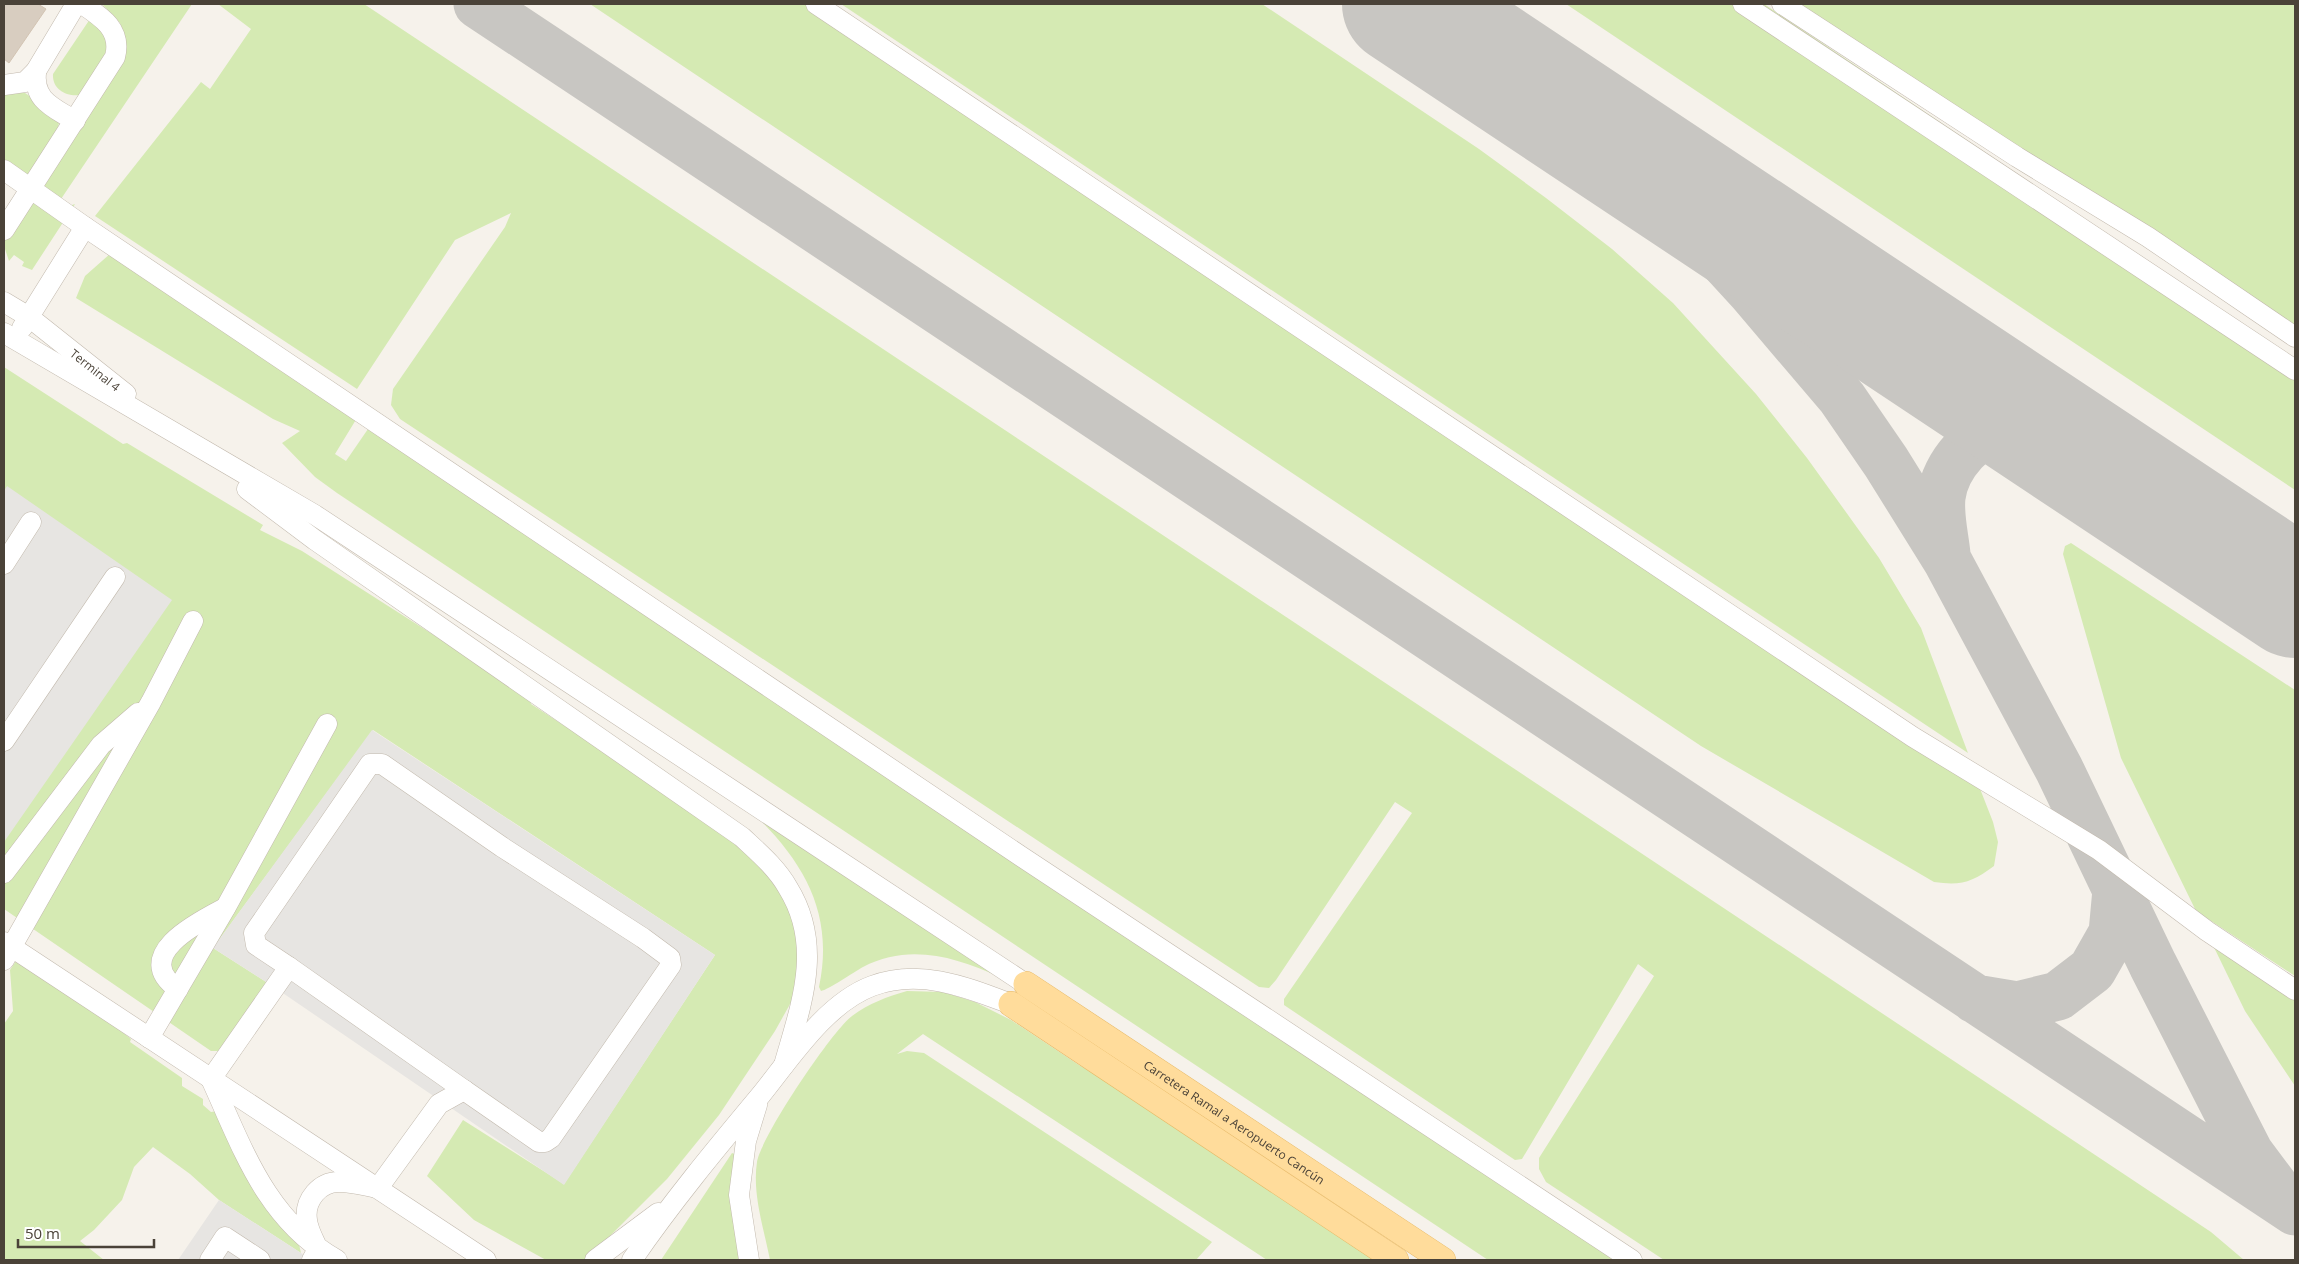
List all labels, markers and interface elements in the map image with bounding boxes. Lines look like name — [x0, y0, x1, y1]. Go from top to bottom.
street label: Terminal 4 — [67, 345, 124, 395]
street label: Carretera Ramal a Aeropuerto Cancún — [1141, 1056, 1328, 1188]
scale bar — [18, 1216, 154, 1248]
text: 50 m — [25, 1223, 60, 1243]

